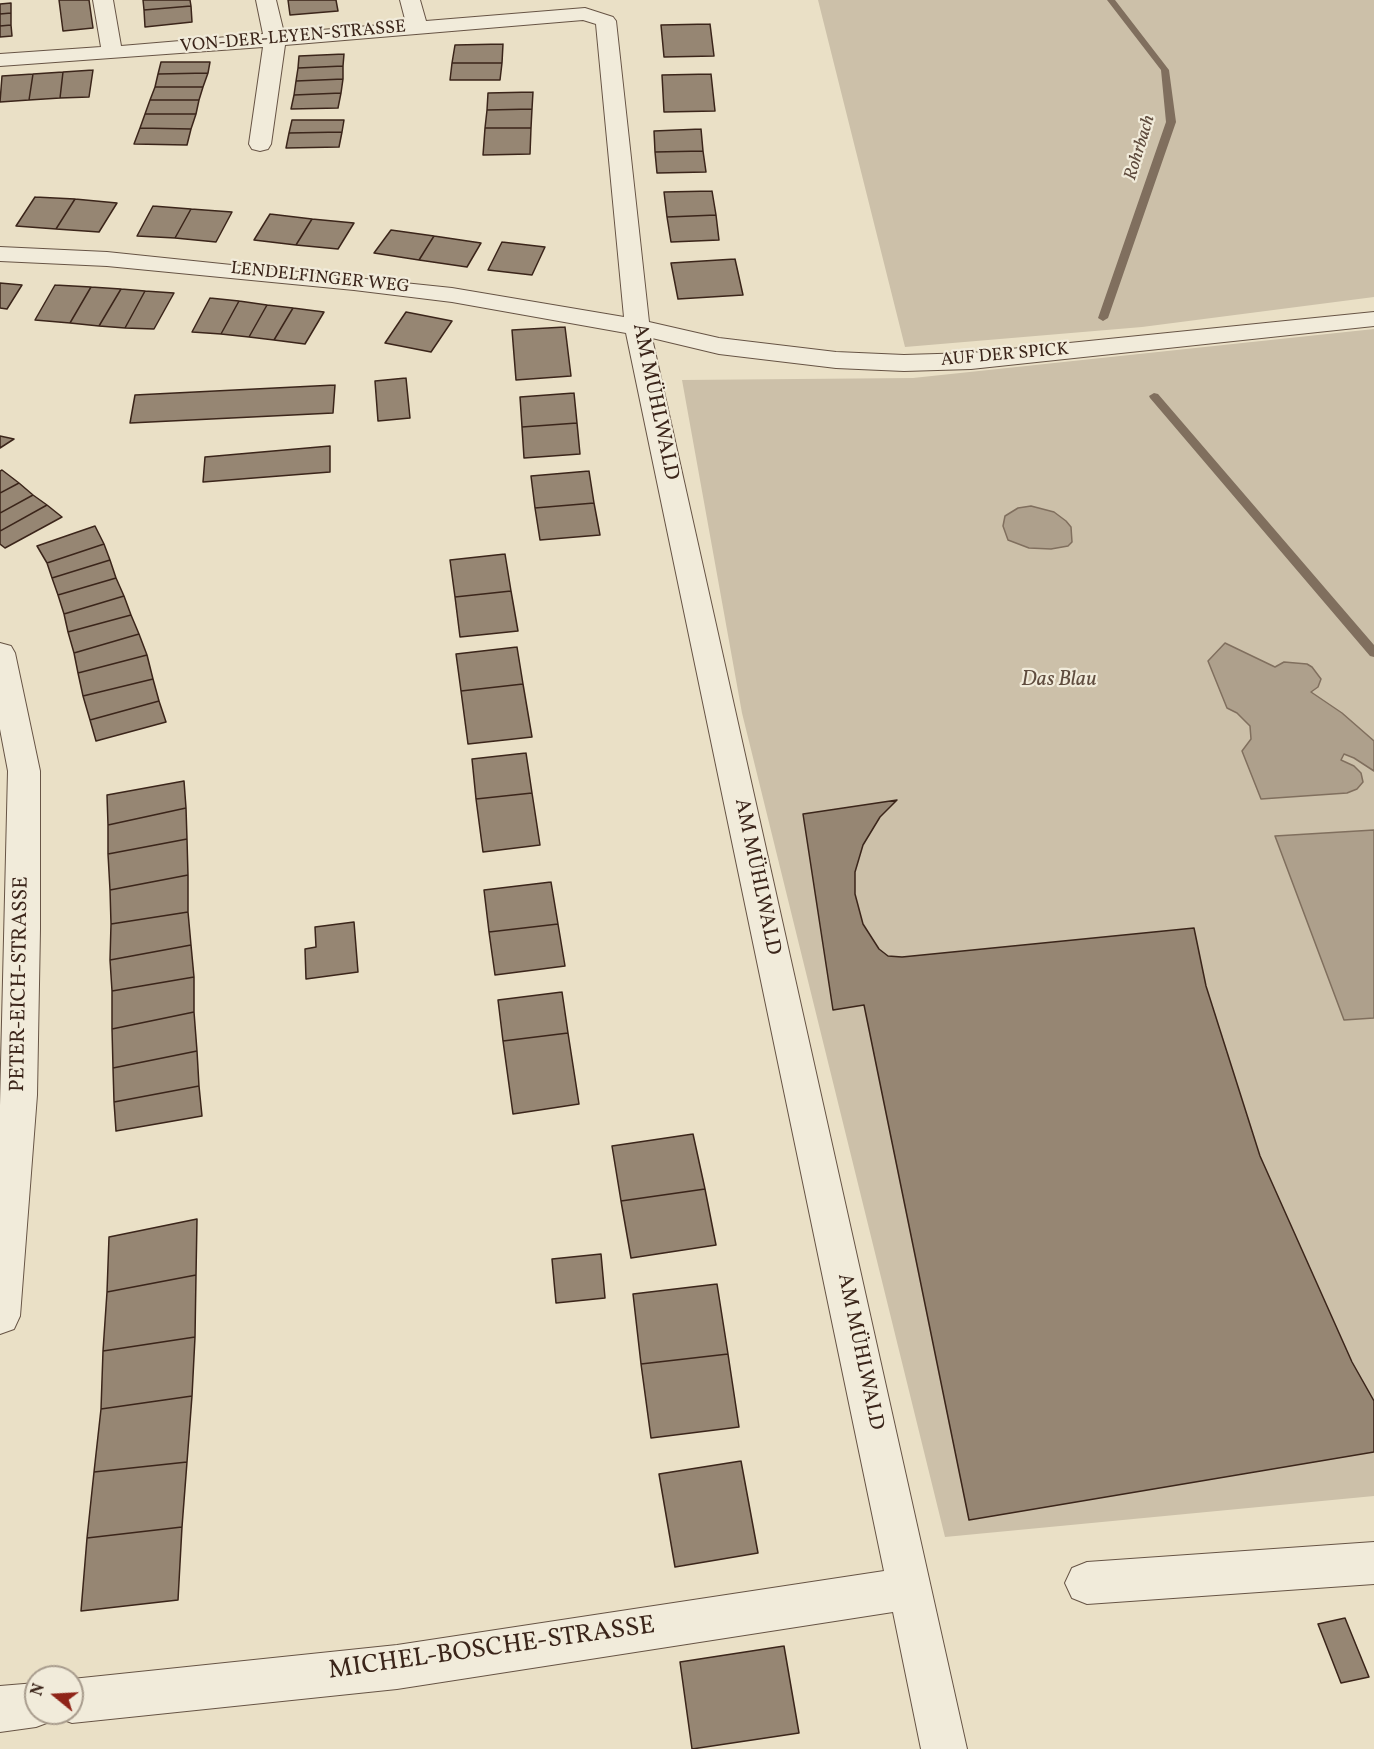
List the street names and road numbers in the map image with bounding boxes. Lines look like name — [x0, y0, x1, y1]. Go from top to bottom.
street label: VON-DER-LEYEN-STRASSE — [179, 17, 407, 59]
street label: LENDELFINGER WEG — [229, 259, 411, 299]
street label: AM MÜHLWALD — [625, 321, 683, 483]
street label: AUF DER SPICK — [940, 340, 1070, 372]
street label: AM MÜHLWALD — [727, 796, 785, 958]
street label: PETER-EICH-STRASSE — [7, 876, 35, 1092]
street label: AM MÜHLWALD — [830, 1271, 888, 1433]
street label: MICHEL-BOSCHE-STRASSE — [327, 1612, 657, 1688]

